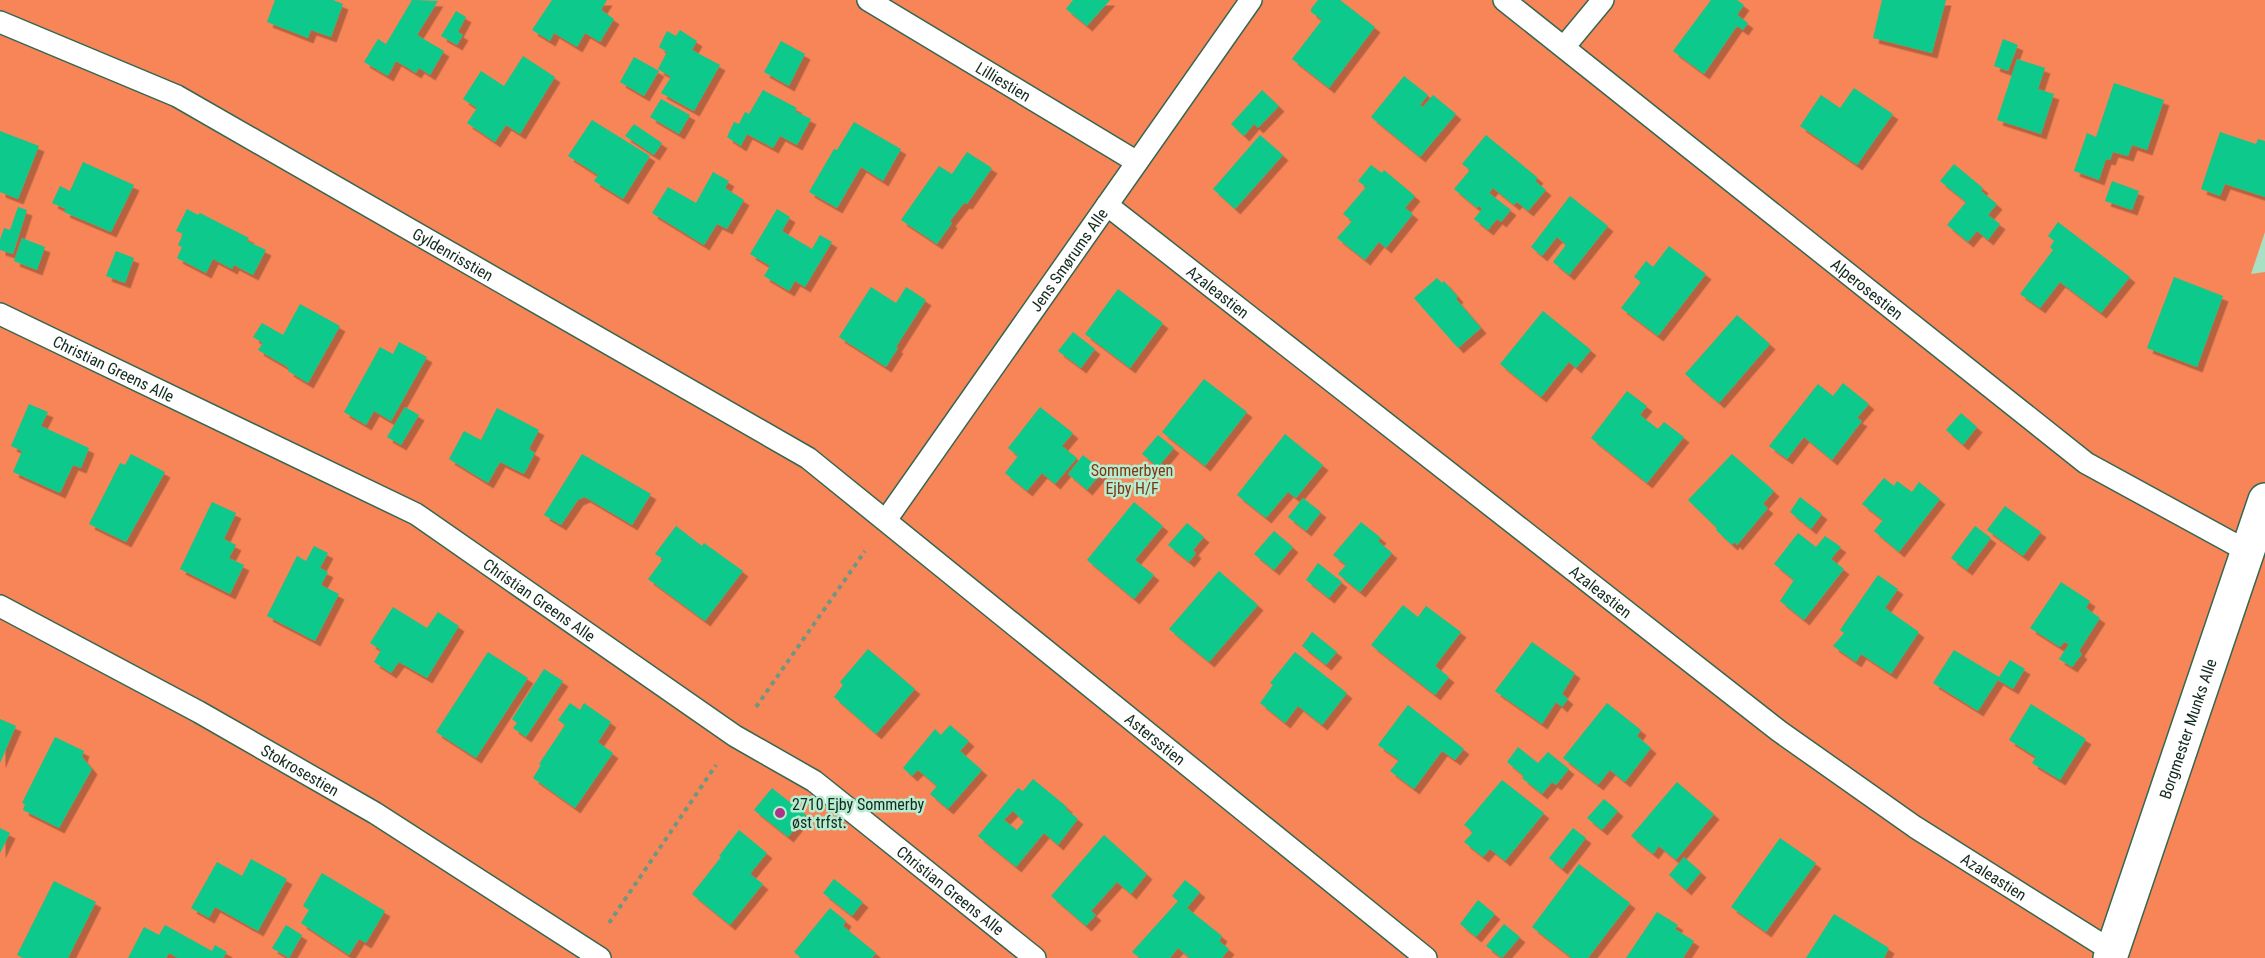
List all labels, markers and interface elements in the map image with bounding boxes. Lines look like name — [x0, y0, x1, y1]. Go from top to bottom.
street label: Lilliestien — [972, 58, 1034, 105]
street label: Jens Smørums Alle — [1026, 204, 1112, 315]
street label: Gyldenrisstien — [409, 224, 497, 285]
street label: Alperosestien — [1827, 254, 1907, 323]
street label: Azaleastien — [1183, 262, 1253, 322]
street label: Christian Greens Alle — [50, 331, 177, 406]
park label: Sommerbyen Ejby H/F — [1091, 461, 1173, 498]
street label: Christian Greens Alle — [480, 554, 599, 645]
street label: Azaleastien — [1566, 561, 1636, 622]
street label: Borgmester Munks Alle — [2155, 656, 2220, 801]
street label: Astersstien — [1121, 709, 1189, 769]
street label: Stokrosestien — [258, 740, 342, 800]
place label: 2710 Ejby Sommerby øst trfst. — [792, 795, 925, 832]
marker: 2710 Ejby Sommerby øst trfst. — [773, 806, 787, 820]
street label: Christian Greens Alle — [893, 842, 1008, 939]
street label: Azaleastien — [1958, 849, 2030, 904]

